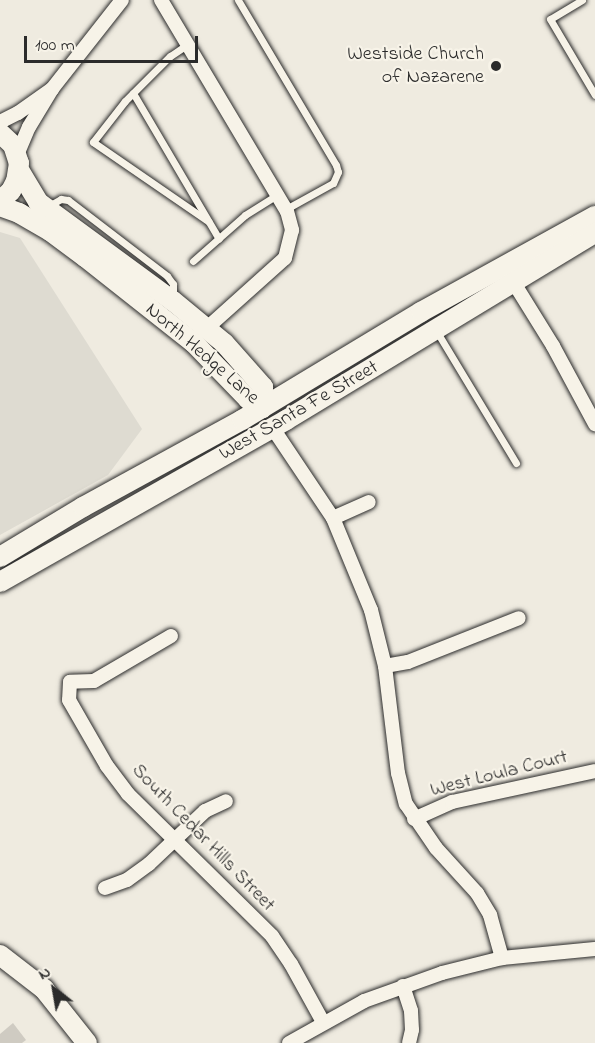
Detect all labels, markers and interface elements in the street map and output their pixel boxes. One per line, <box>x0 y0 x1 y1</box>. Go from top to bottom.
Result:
scale bar <box>27 24 201 62</box>
text: 100 m <box>35 33 75 59</box>
place label: Westside Church of Nazarene <box>347 42 484 89</box>
marker: Westside Church of Nazarene <box>489 59 503 73</box>
street label: North Hedge Lane <box>140 298 264 410</box>
street label: West Santa Fe Street <box>215 356 383 466</box>
street label: West Loula Court <box>428 745 570 803</box>
street label: South Cedar Hills Street <box>126 759 280 917</box>
north arrow <box>24 959 84 1019</box>
text: N <box>34 961 56 987</box>

